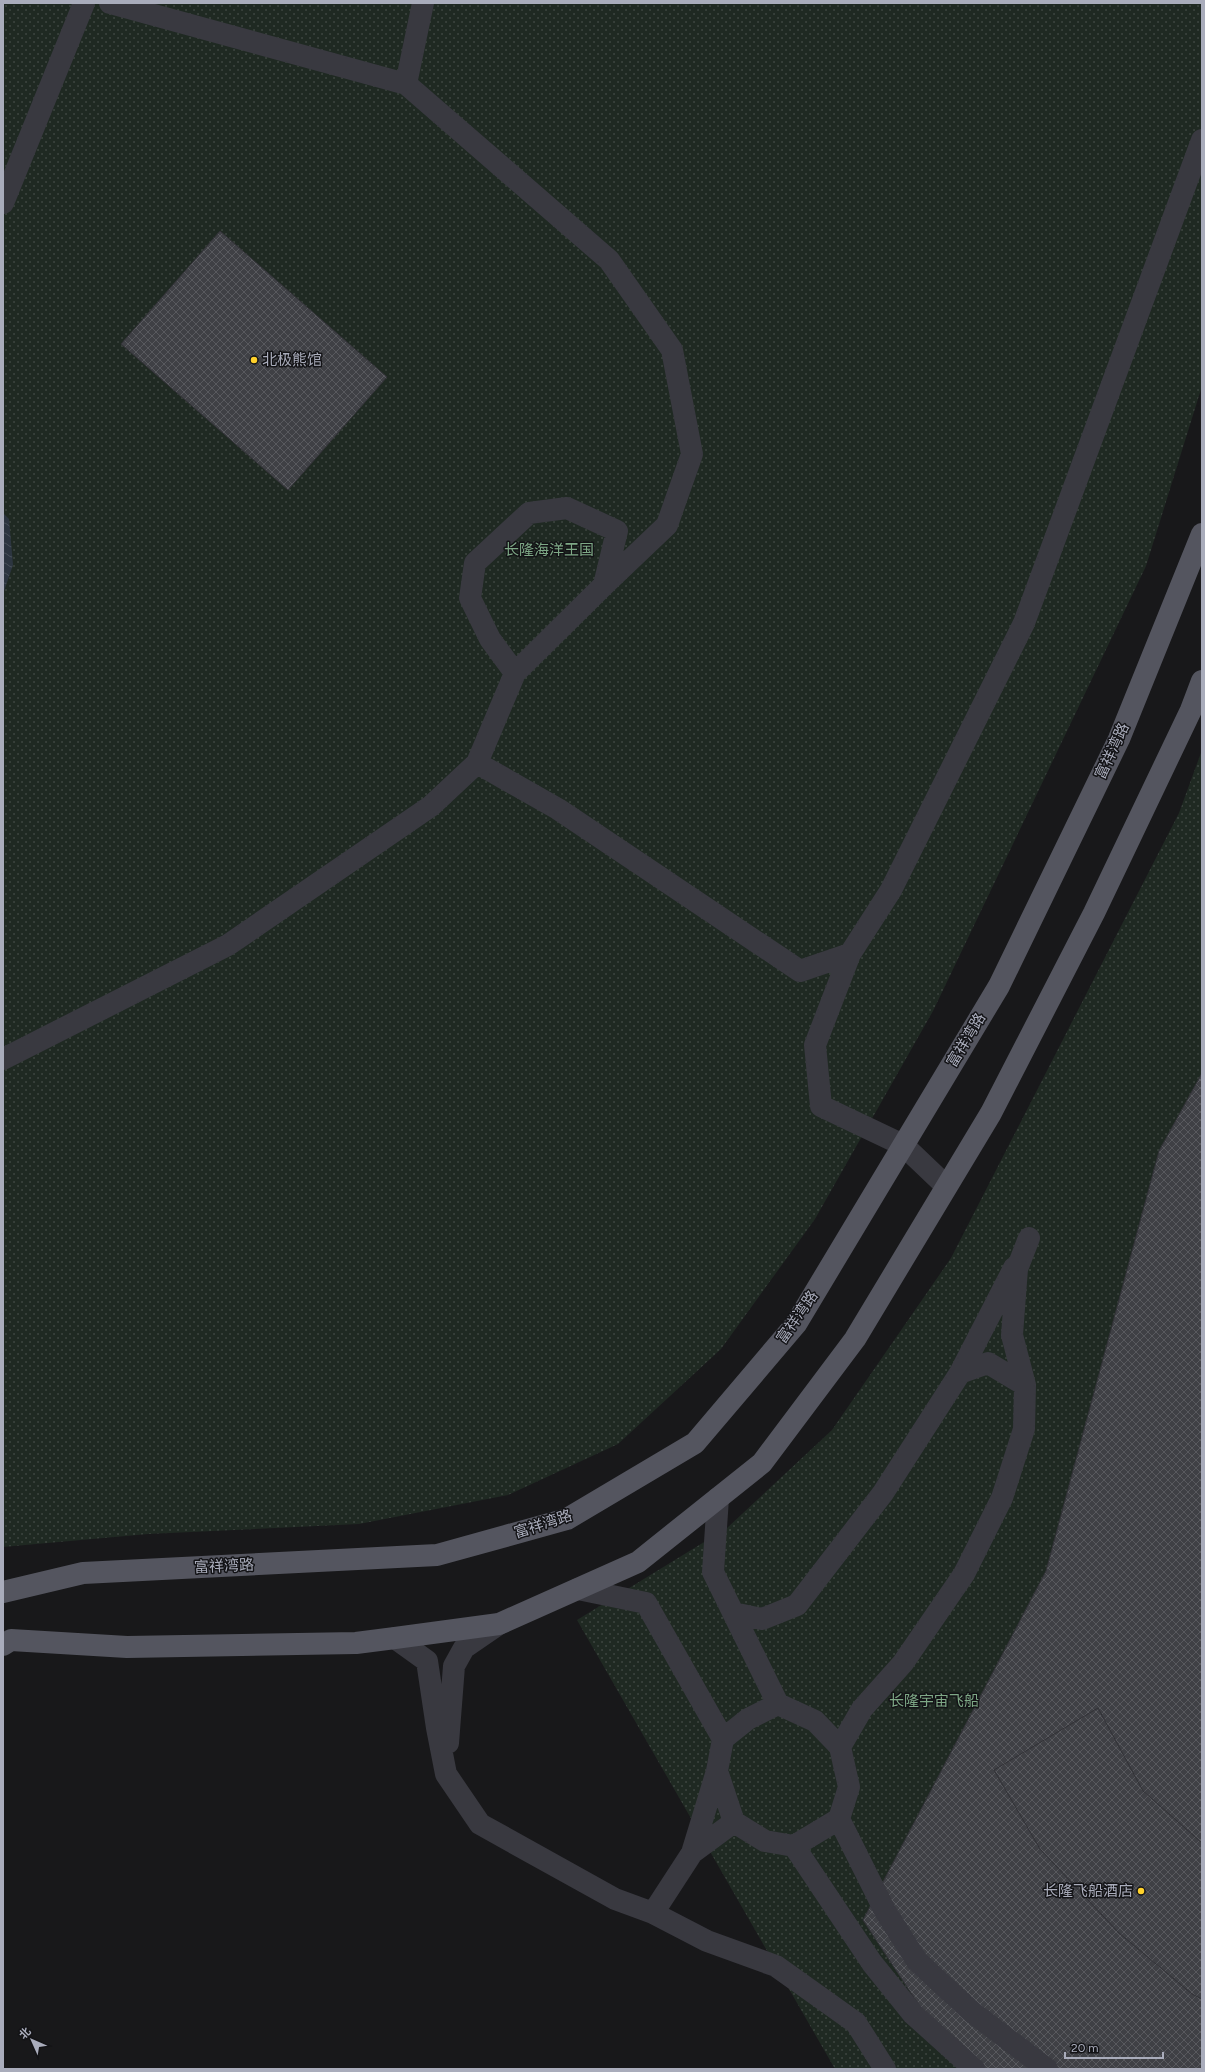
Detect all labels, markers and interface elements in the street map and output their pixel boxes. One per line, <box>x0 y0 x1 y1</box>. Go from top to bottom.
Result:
place label: 北极熊馆 <box>262 351 322 369</box>
marker: 北极熊馆 <box>249 355 259 365</box>
park label: 长隆海洋王国 <box>504 541 594 559</box>
street label: 富祥湾路 <box>1091 720 1133 782</box>
street label: 富祥湾路 <box>943 1010 989 1070</box>
street label: 富祥湾路 <box>772 1287 822 1347</box>
street label: 富祥湾路 <box>512 1506 574 1542</box>
street label: 富祥湾路 <box>194 1555 254 1577</box>
park label: 长隆宇宙飞船 <box>889 1692 979 1710</box>
place label: 长隆飞船酒店 <box>1043 1882 1133 1900</box>
marker: 长隆飞船酒店 <box>1136 1886 1146 1896</box>
north arrow <box>12 2020 52 2060</box>
text: 北 <box>17 2025 34 2042</box>
scale bar <box>1065 2034 1163 2060</box>
text: 20 m <box>1071 2041 1099 2055</box>

